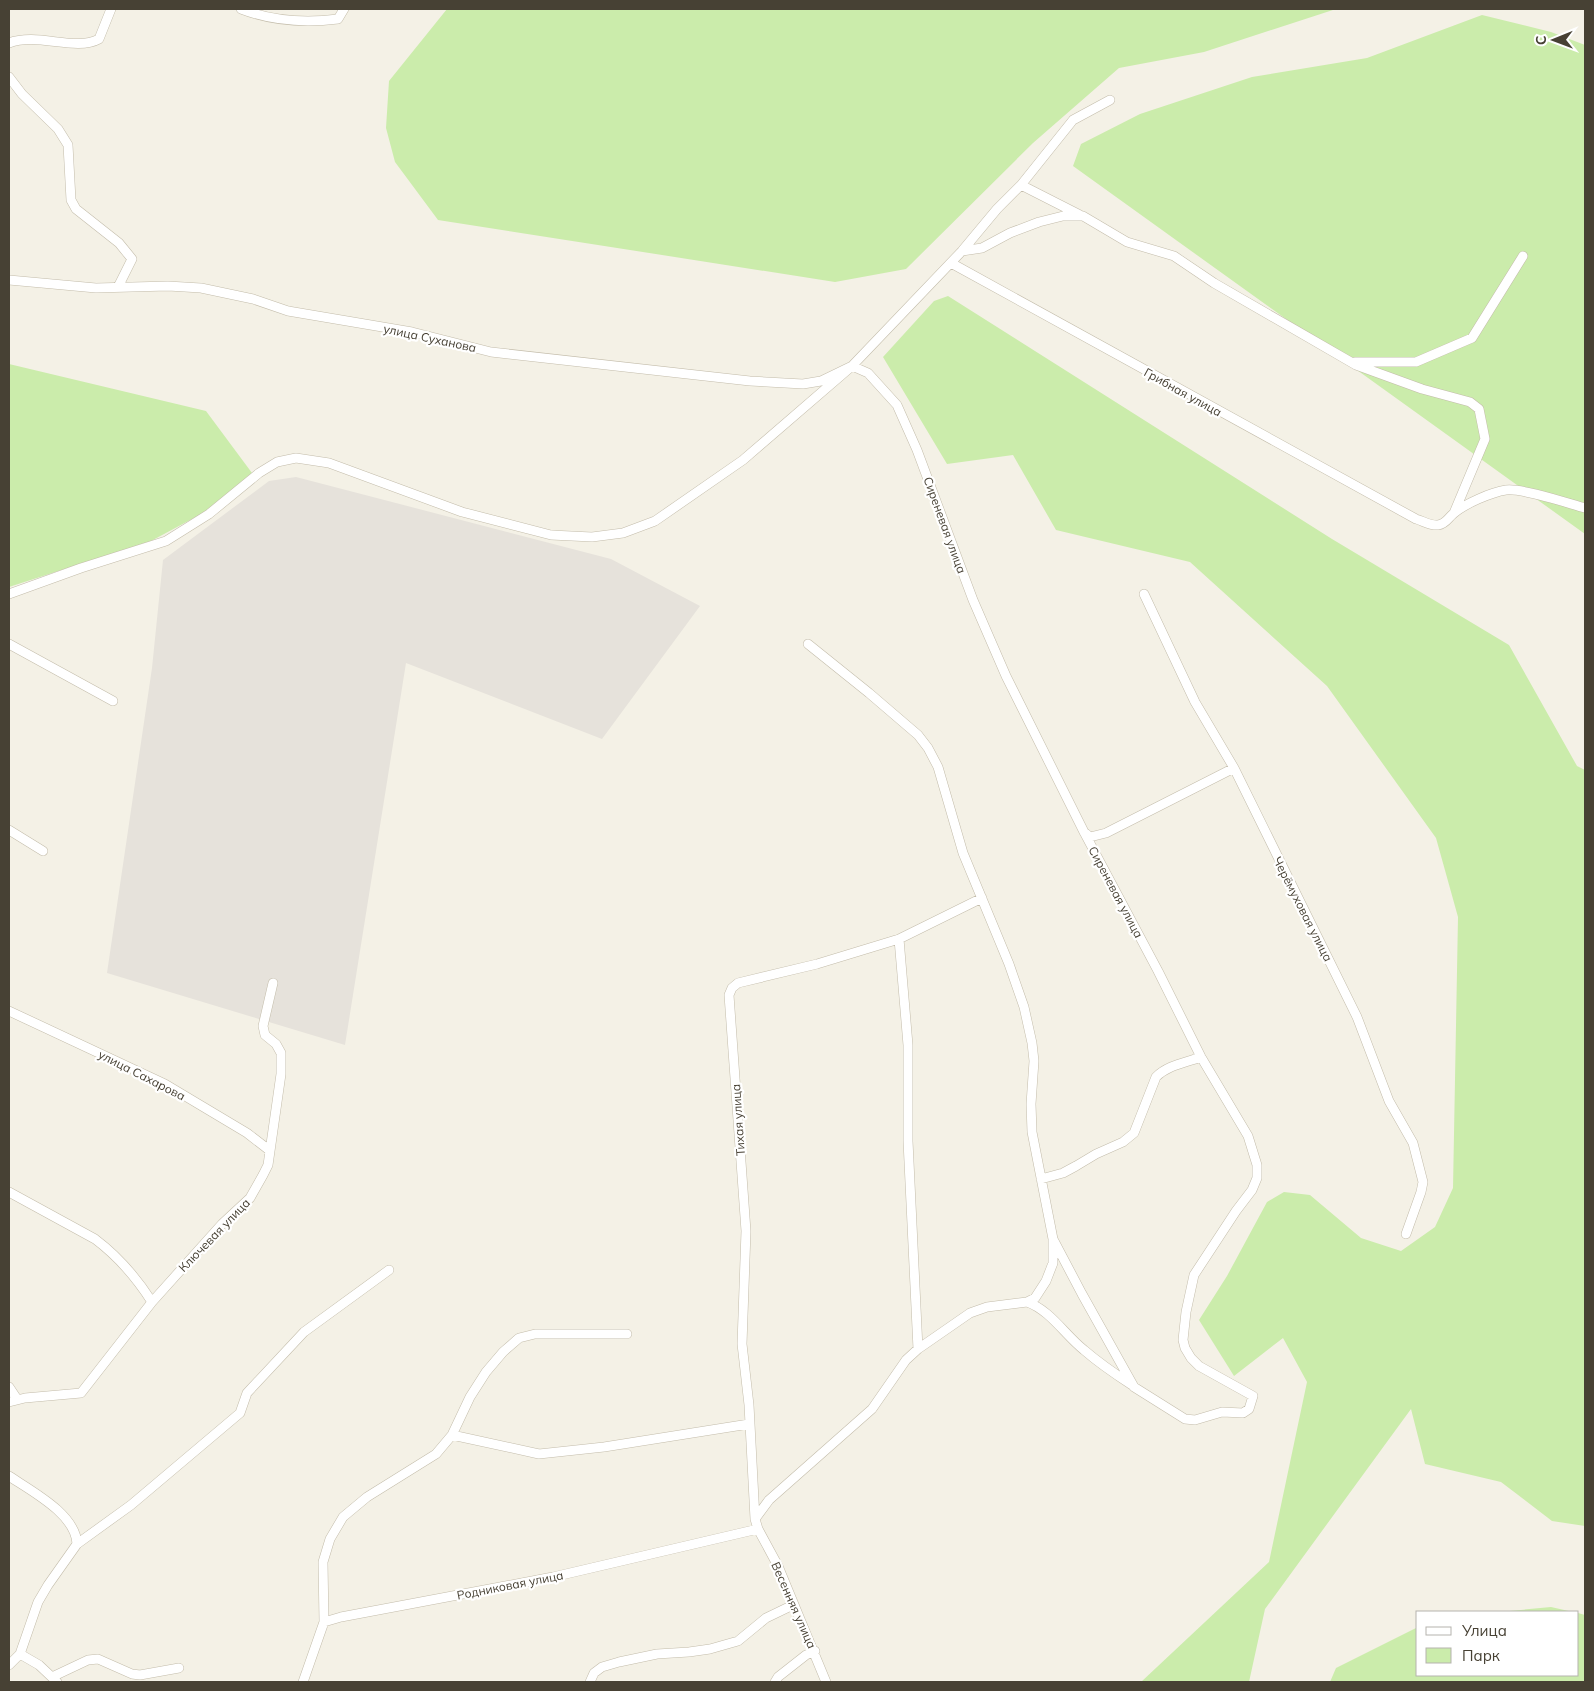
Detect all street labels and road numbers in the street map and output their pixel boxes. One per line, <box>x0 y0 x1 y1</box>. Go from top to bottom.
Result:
street label: улица Суханова <box>382 321 478 355</box>
street label: Грибная улица <box>1142 365 1224 419</box>
street label: Сиреневая улица <box>921 475 969 575</box>
street label: Сиреневая улица <box>1085 844 1147 940</box>
street label: Черёмуховая улица <box>1270 854 1336 964</box>
street label: улица Сахарова <box>96 1047 188 1103</box>
street label: Тихая улица <box>728 1084 748 1156</box>
street label: Ключевая улица <box>175 1195 253 1275</box>
street label: Весенняя улица <box>768 1559 820 1651</box>
street label: Родниковая улица <box>455 1567 565 1603</box>

